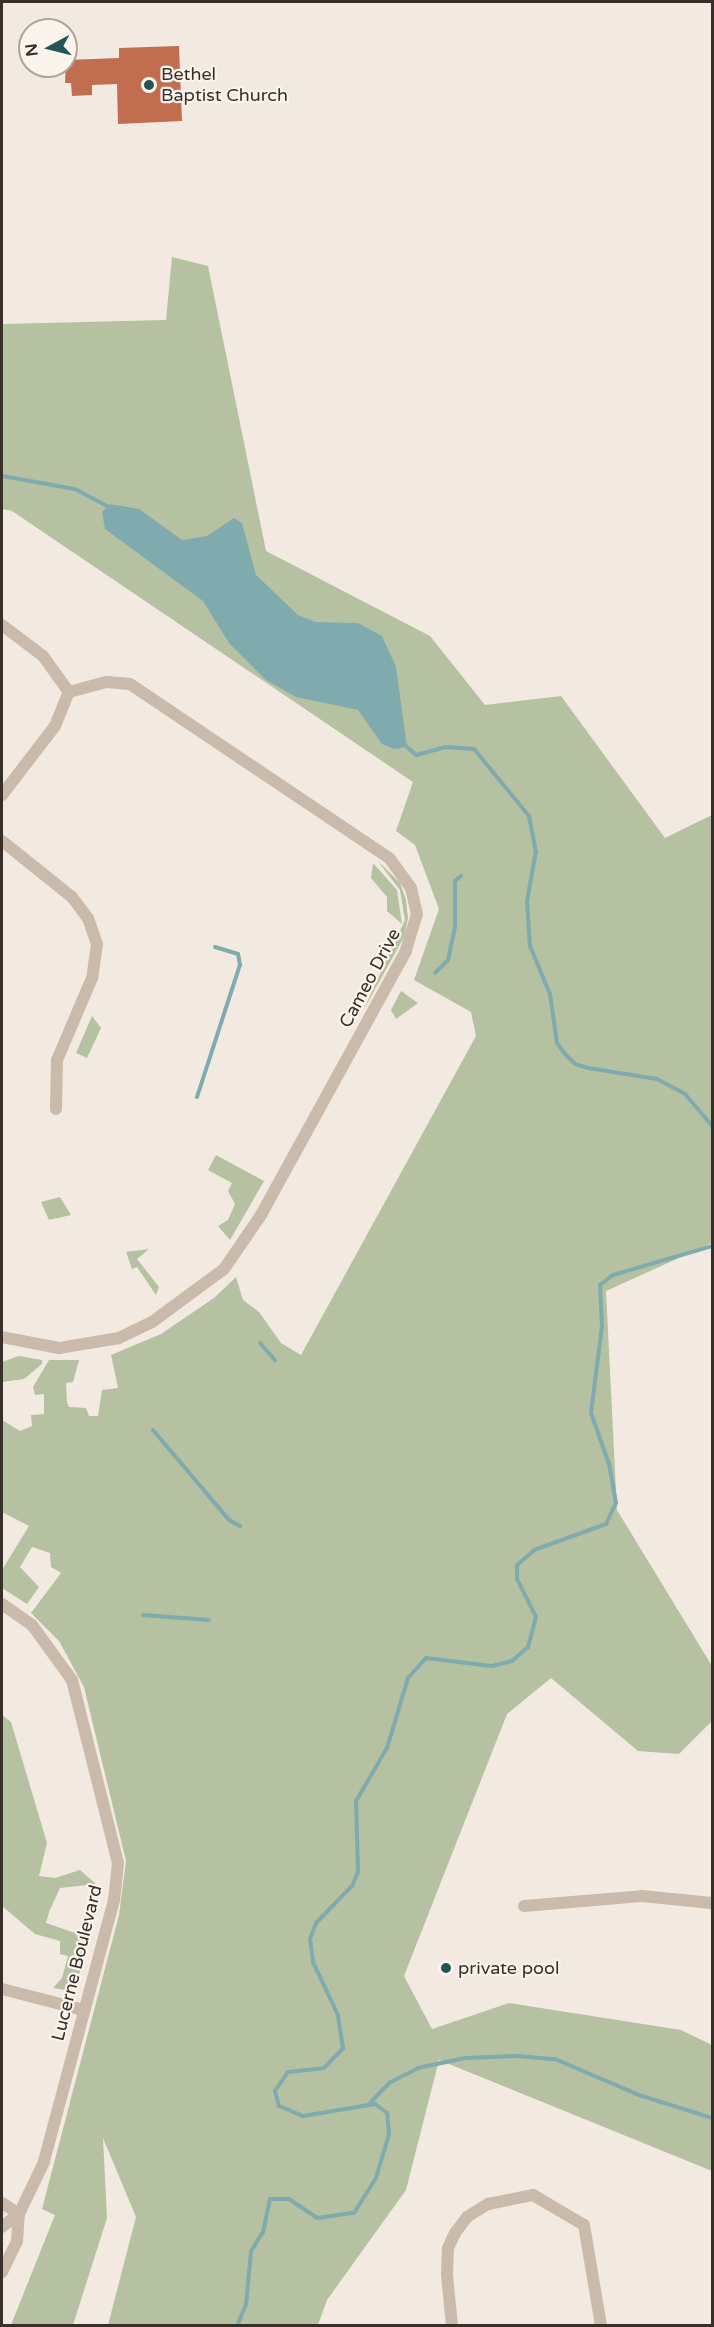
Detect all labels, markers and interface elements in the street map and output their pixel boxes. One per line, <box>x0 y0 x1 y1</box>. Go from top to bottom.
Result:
north arrow <box>18 18 78 78</box>
text: N <box>21 42 43 58</box>
place label: Bethel Baptist Church <box>161 64 288 106</box>
marker: Bethel Baptist Church <box>142 78 156 92</box>
street label: Cameo Drive <box>335 925 405 1031</box>
street label: Lucerne Boulevard <box>47 1883 107 2043</box>
place label: private pool <box>458 1957 559 1979</box>
marker: private pool <box>439 1961 453 1975</box>

